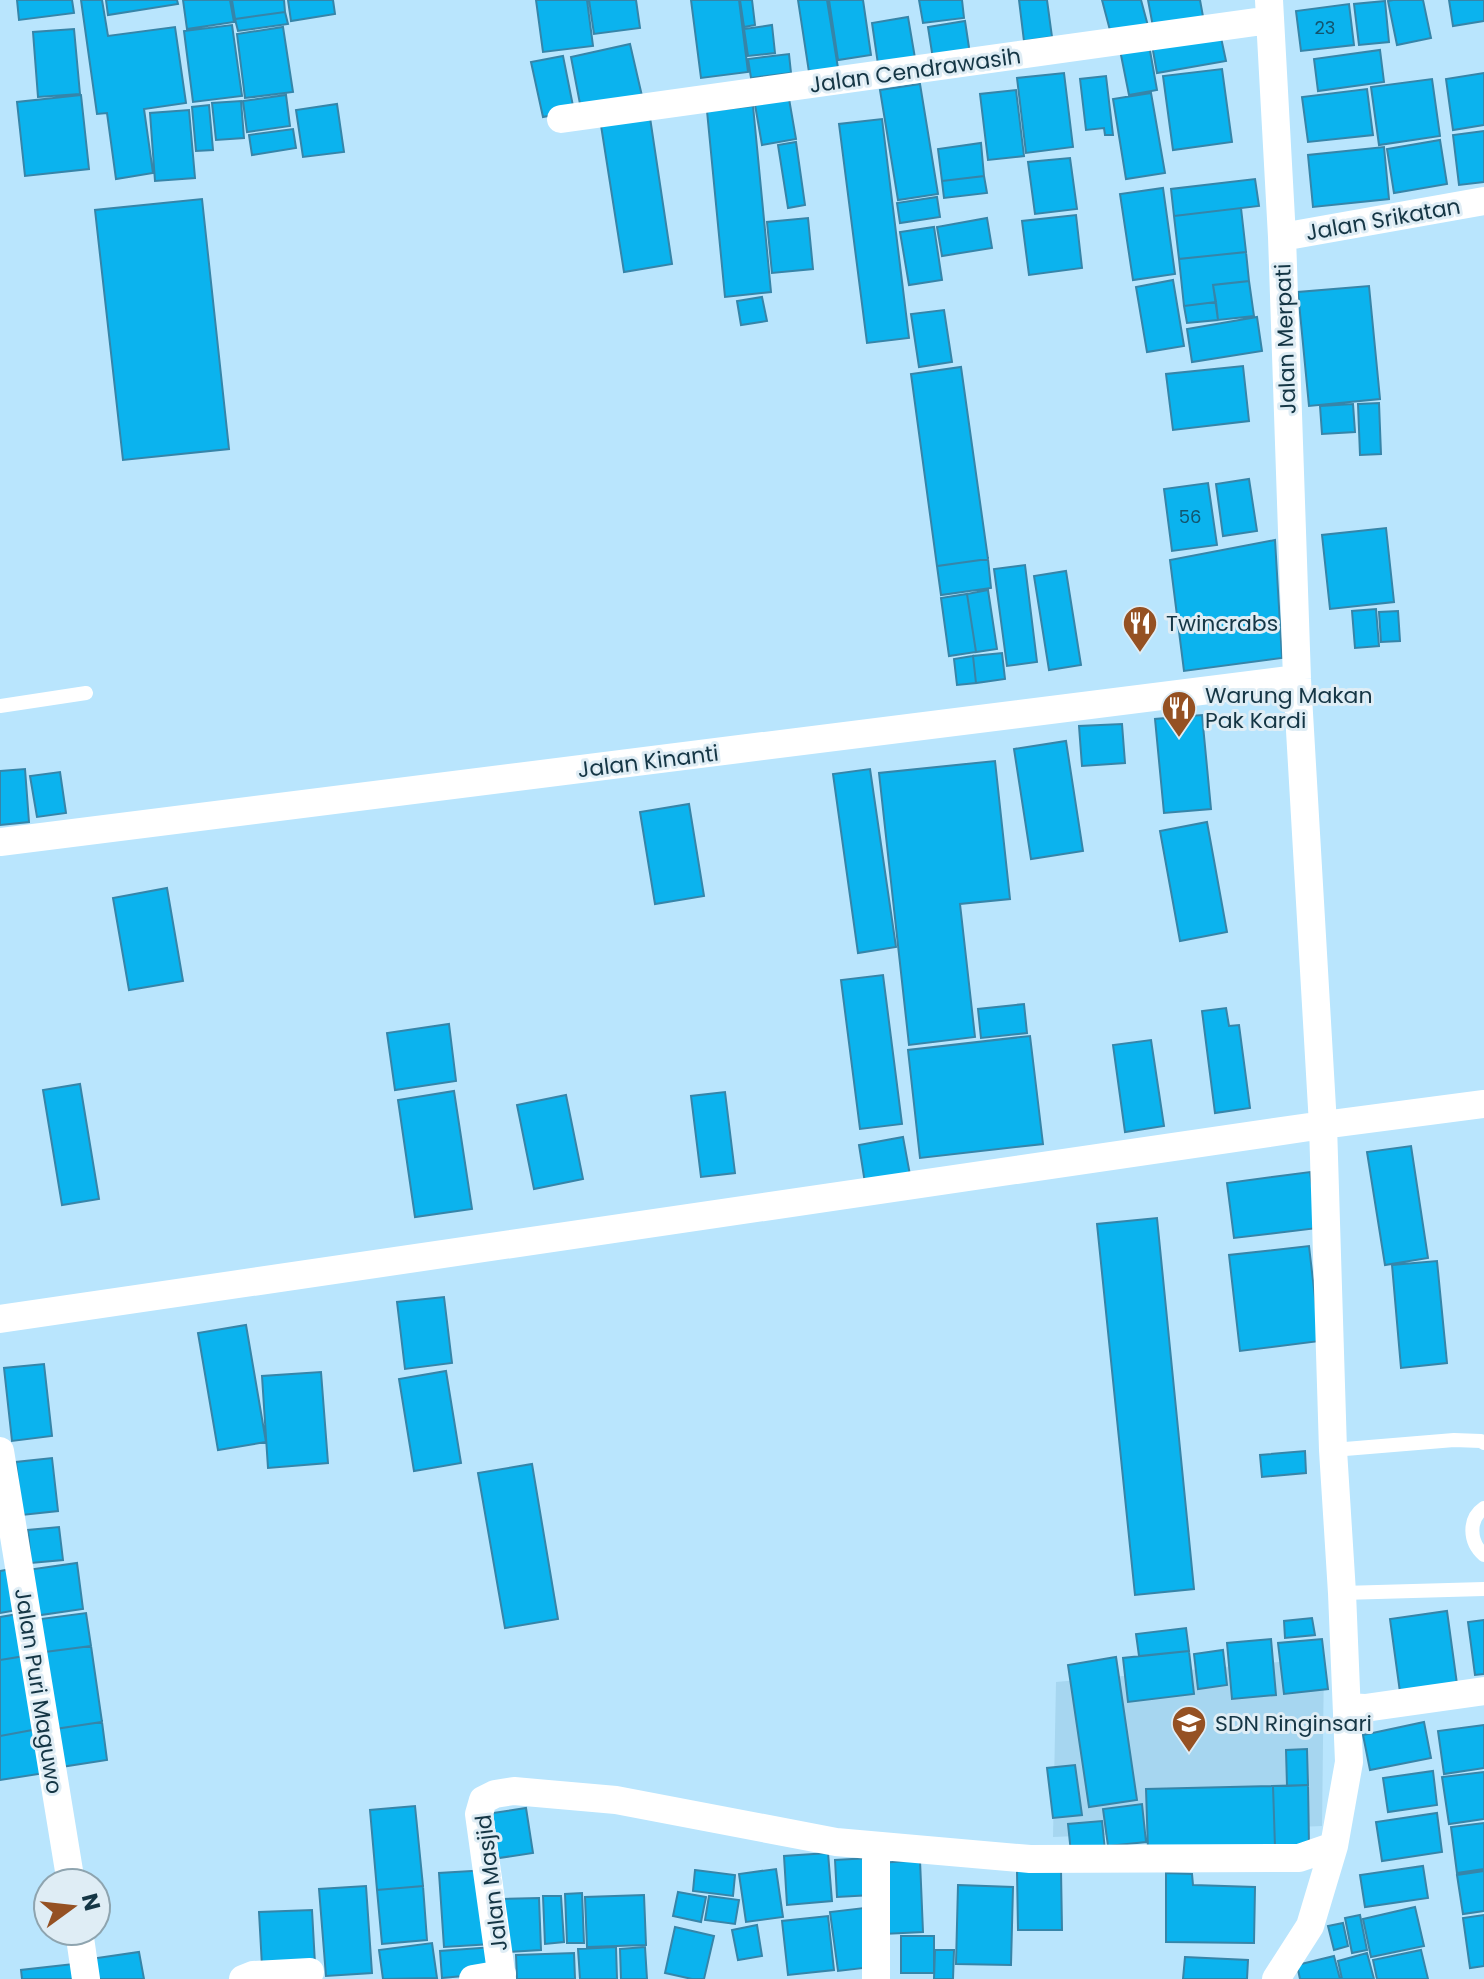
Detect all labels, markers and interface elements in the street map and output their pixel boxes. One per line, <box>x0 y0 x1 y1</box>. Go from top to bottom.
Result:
house number: 23 <box>1315 15 1335 40</box>
street label: Jalan Cendrawasih <box>807 40 1023 101</box>
street label: Jalan Srikatan <box>1303 191 1463 248</box>
street label: Jalan Merpati <box>1267 263 1304 415</box>
house number: 56 <box>1179 504 1201 529</box>
restaurant icon: Twincrabs <box>1121 604 1159 654</box>
place label: Twincrabs <box>1166 608 1278 639</box>
place label: Warung Makan Pak Kardi <box>1205 680 1373 736</box>
restaurant icon: Warung Makan Pak Kardi <box>1160 689 1198 739</box>
street label: Jalan Kinanti <box>576 737 720 786</box>
street label: Jalan Puri Maguwo <box>7 1586 70 1796</box>
school or university icon: SDN Ringinsari <box>1170 1704 1208 1754</box>
place label: SDN Ringinsari <box>1215 1708 1372 1739</box>
street label: Jalan Masjid <box>468 1813 515 1953</box>
north arrow <box>32 1867 112 1947</box>
text: N <box>74 1890 108 1914</box>

